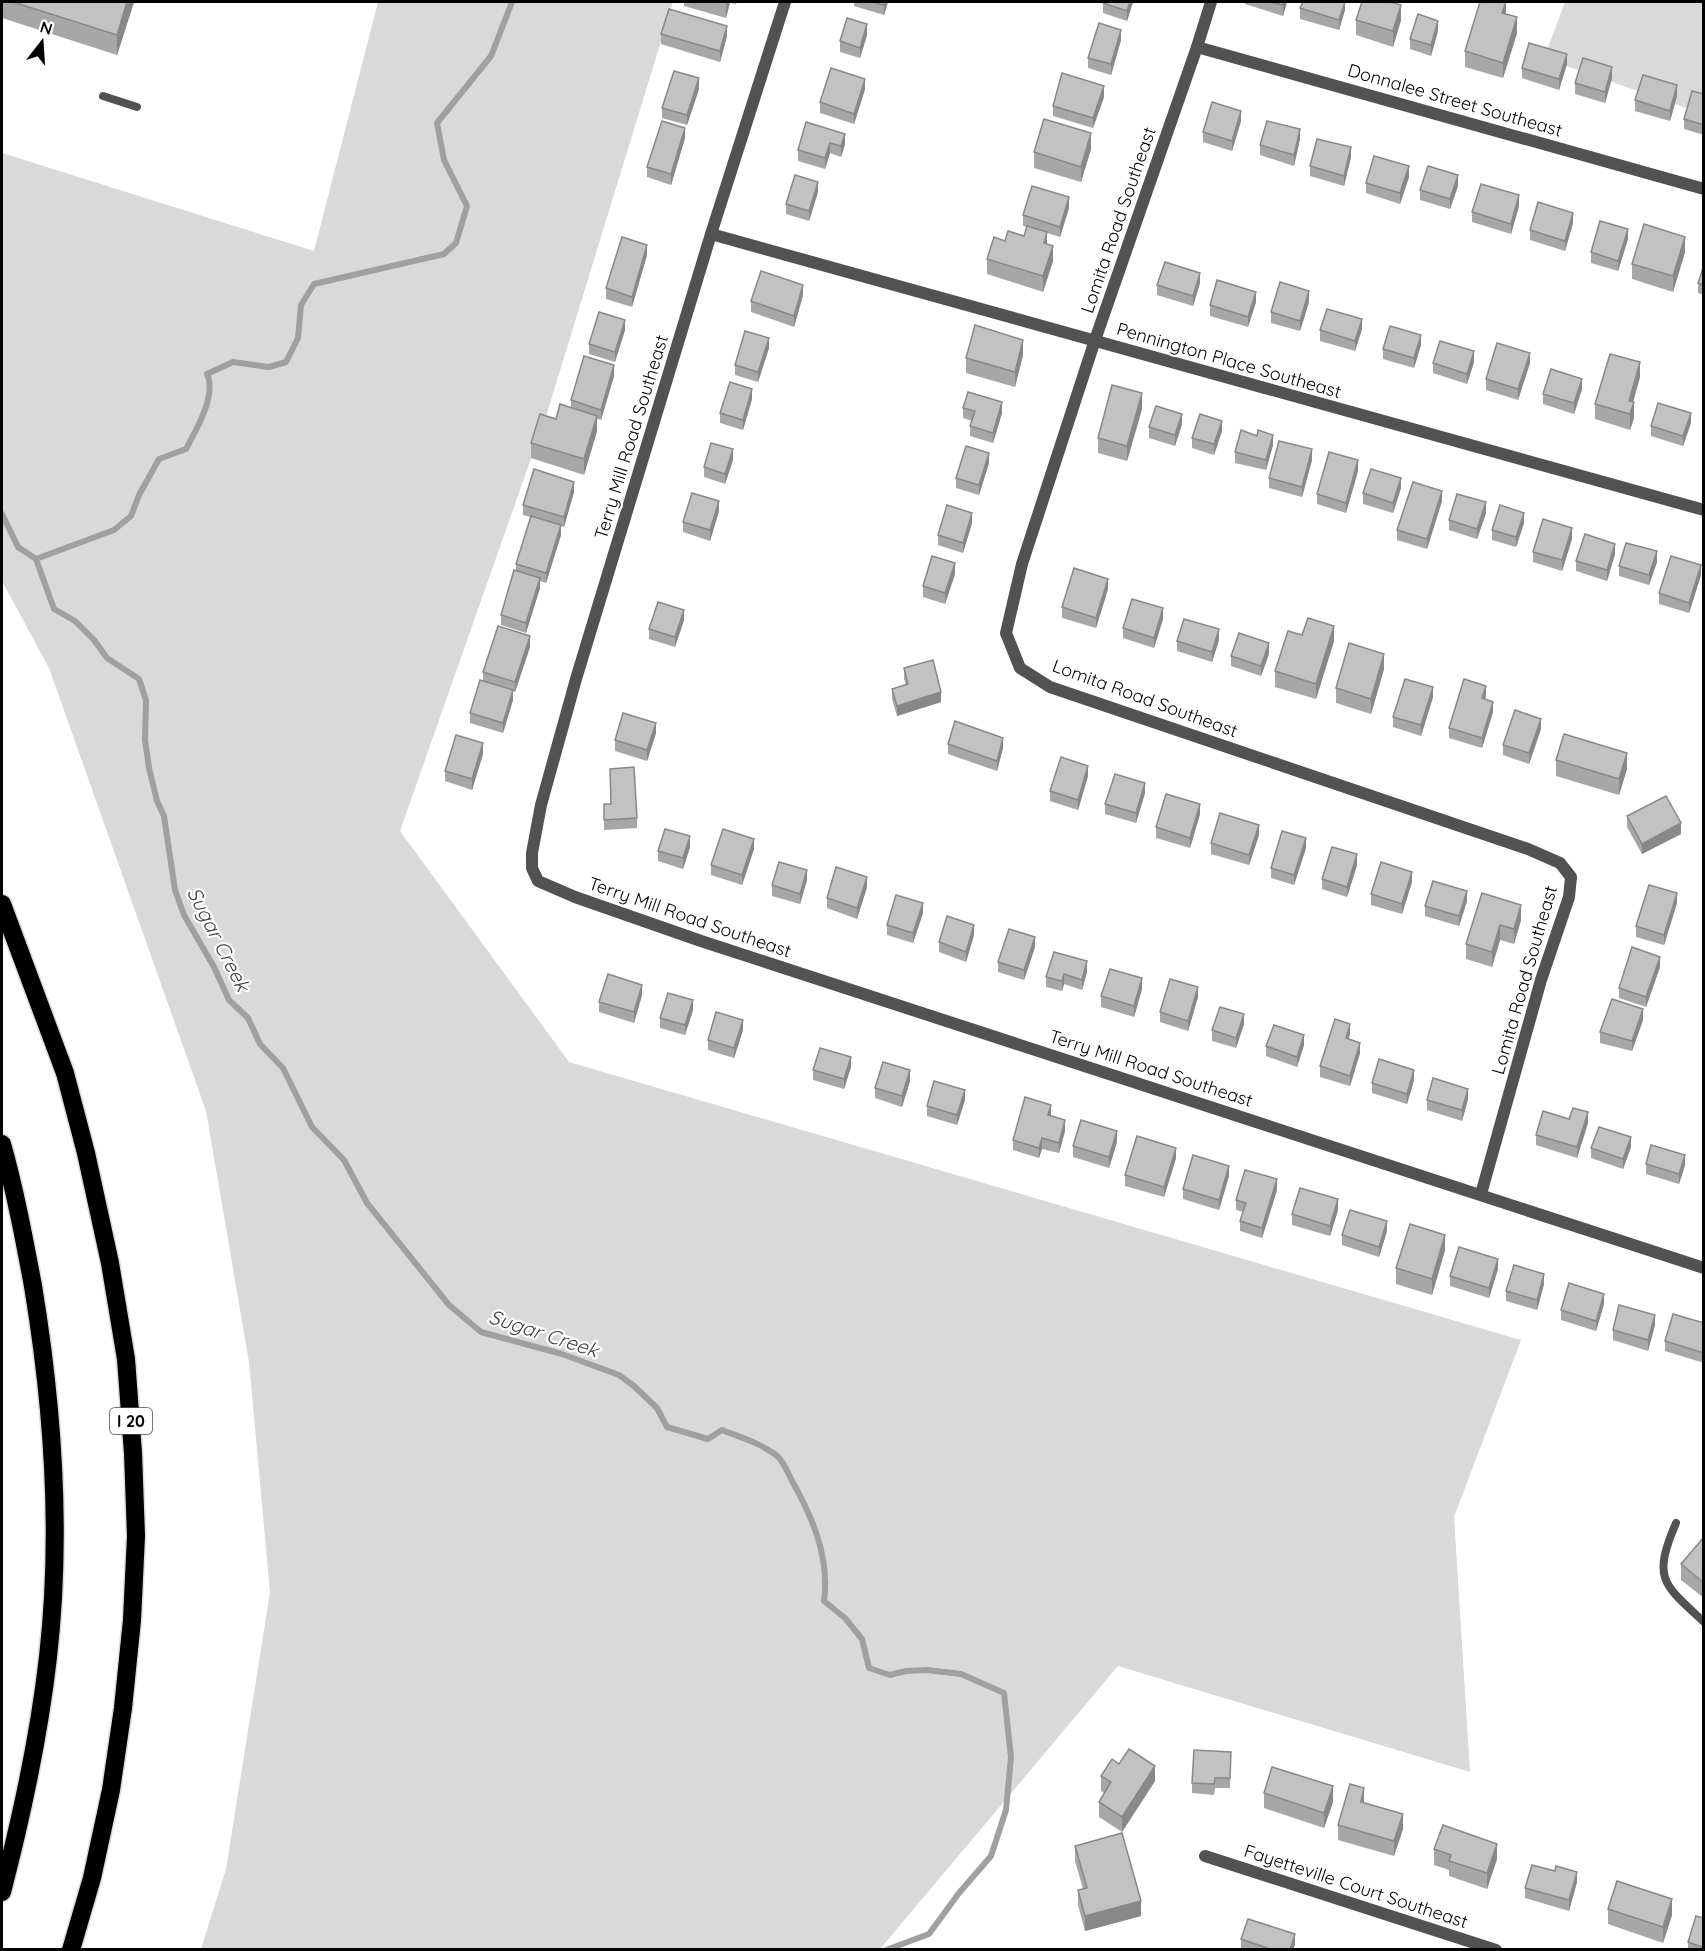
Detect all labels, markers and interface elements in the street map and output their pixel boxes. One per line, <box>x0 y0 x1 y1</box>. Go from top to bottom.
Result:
north arrow <box>12 12 72 72</box>
text: N <box>38 16 55 39</box>
street label: Donnalee Street Southeast <box>1345 58 1565 142</box>
street label: Lomita Road Southeast <box>1075 124 1161 316</box>
street label: Pennington Place Southeast <box>1114 317 1344 403</box>
street label: Terry Mill Road Southeast <box>589 332 673 542</box>
street label: Lomita Road Southeast <box>1049 654 1241 742</box>
street label: Terry Mill Road Southeast <box>586 872 794 962</box>
water label: Sugar Creek <box>182 883 257 997</box>
street label: Lomita Road Southeast <box>1486 883 1562 1077</box>
street label: Terry Mill Road Southeast <box>1046 1024 1256 1112</box>
water label: Sugar Creek <box>486 1304 604 1363</box>
road number: I 20 <box>110 1408 152 1434</box>
street label: Fayetteville Court Southeast <box>1241 1839 1471 1933</box>

